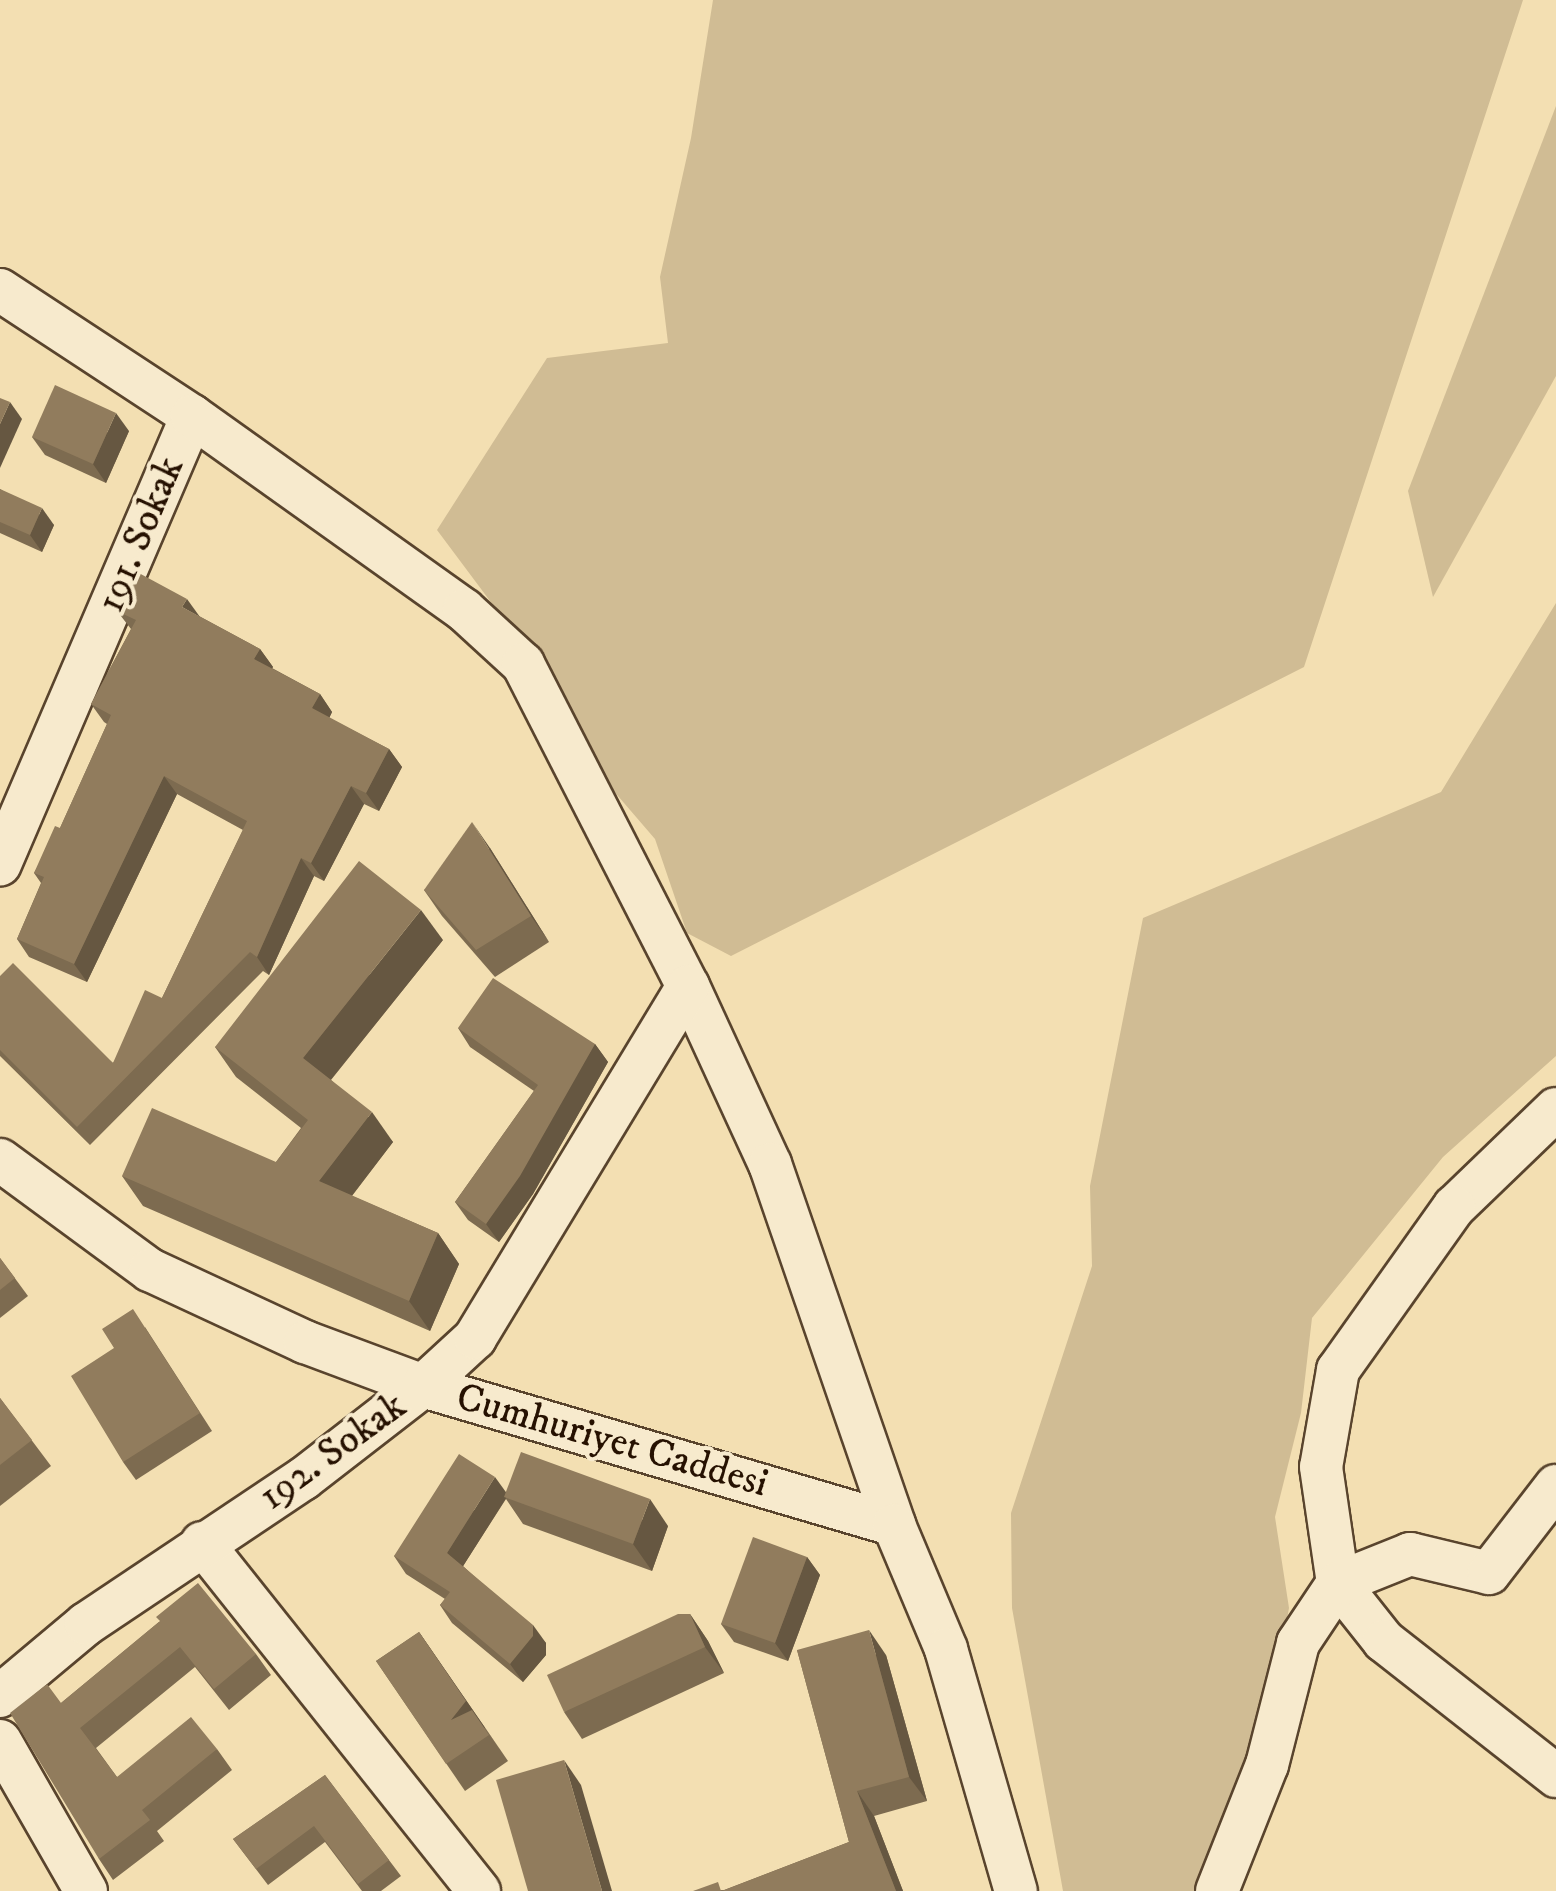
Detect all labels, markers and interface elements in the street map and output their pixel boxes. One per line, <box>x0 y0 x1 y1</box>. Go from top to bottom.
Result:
street label: 191. Sokak <box>87 450 195 620</box>
street label: Cumhuriyet Caddesi <box>451 1374 773 1508</box>
street label: 192. Sokak <box>250 1383 416 1521</box>

